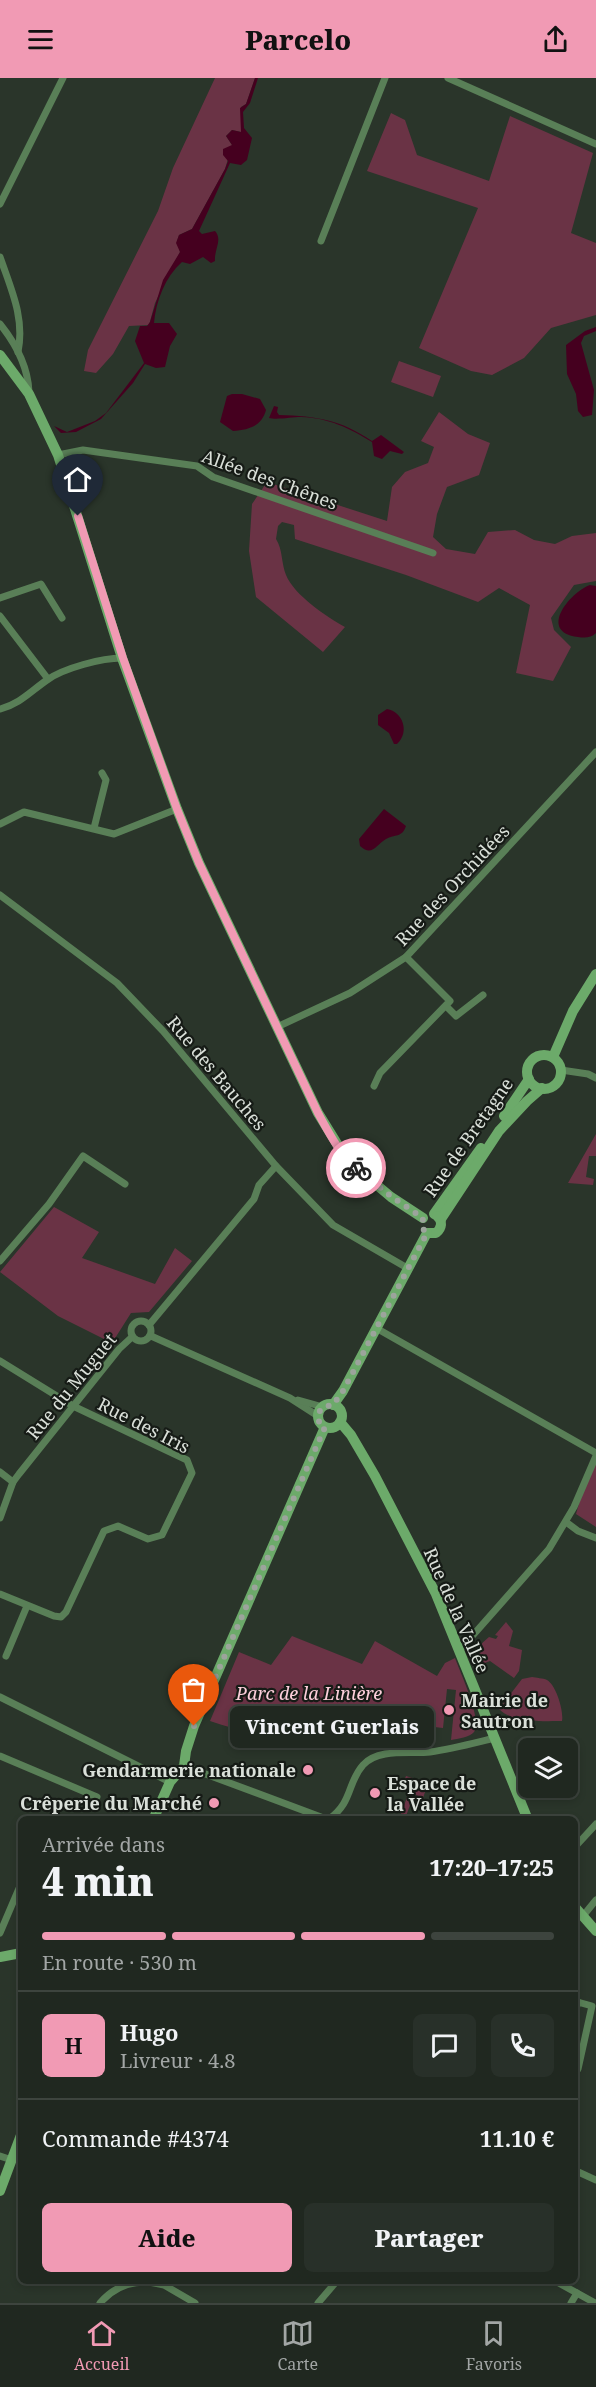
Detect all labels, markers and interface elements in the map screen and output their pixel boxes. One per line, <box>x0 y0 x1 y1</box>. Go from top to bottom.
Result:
text: Parcelo <box>245 21 351 58</box>
icon: menu <box>24 23 57 56</box>
icon: share <box>539 23 572 56</box>
street label: Allée des Chênes <box>199 443 341 515</box>
pin <box>52 454 103 516</box>
icon: home <box>61 463 94 496</box>
street label: Rue des Orchidées <box>390 819 514 951</box>
street label: Rue des Bauches <box>162 1011 272 1135</box>
street label: Rue de Bretagne <box>418 1073 518 1201</box>
courier <box>326 1138 386 1198</box>
icon: bike <box>340 1152 373 1185</box>
street label: Rue du Muguet <box>21 1328 121 1444</box>
street label: Rue des Iris <box>94 1392 194 1458</box>
street label: Rue de la Vallée <box>419 1543 495 1677</box>
pin <box>168 1664 219 1726</box>
icon: bag <box>177 1673 210 1706</box>
park label: Parc de la Linière <box>235 1681 382 1705</box>
place label: Mairie de Sautron <box>461 1688 548 1733</box>
marker: Mairie de Sautron <box>442 1703 456 1717</box>
callout: Vincent Guerlais <box>230 1705 434 1747</box>
text: Vincent Guerlais <box>245 1713 419 1740</box>
map controls <box>518 1738 578 1798</box>
button: layers <box>518 1738 578 1798</box>
place label: Gendarmerie nationale <box>82 1758 296 1782</box>
marker: Gendarmerie nationale <box>301 1763 315 1777</box>
place label: Espace de la Vallée <box>387 1771 476 1816</box>
marker: Espace de la Vallée <box>368 1786 382 1800</box>
place label: Crêperie du Marché <box>20 1791 202 1815</box>
marker: Crêperie du Marché <box>207 1796 221 1810</box>
text: Arrivée dans <box>42 1831 165 1858</box>
text: 17:20–17:25 <box>430 1852 554 1882</box>
text: 4 min <box>42 1854 154 1907</box>
text: En route · 530 m <box>42 1949 197 1976</box>
button: chat <box>413 2014 476 2077</box>
button: phone <box>491 2014 554 2077</box>
text: Hugo <box>120 2017 179 2047</box>
text: H <box>64 2030 83 2060</box>
text: Livreur · 4.8 <box>120 2047 235 2074</box>
text: Commande #4374 <box>42 2123 229 2153</box>
text: 11.10 € <box>480 2123 554 2153</box>
button: Aide <box>42 2203 292 2272</box>
button: Partager <box>304 2203 554 2272</box>
tab: Accueil <box>74 2317 129 2375</box>
tab: Carte <box>277 2317 318 2375</box>
tab: Favoris <box>466 2317 522 2375</box>

